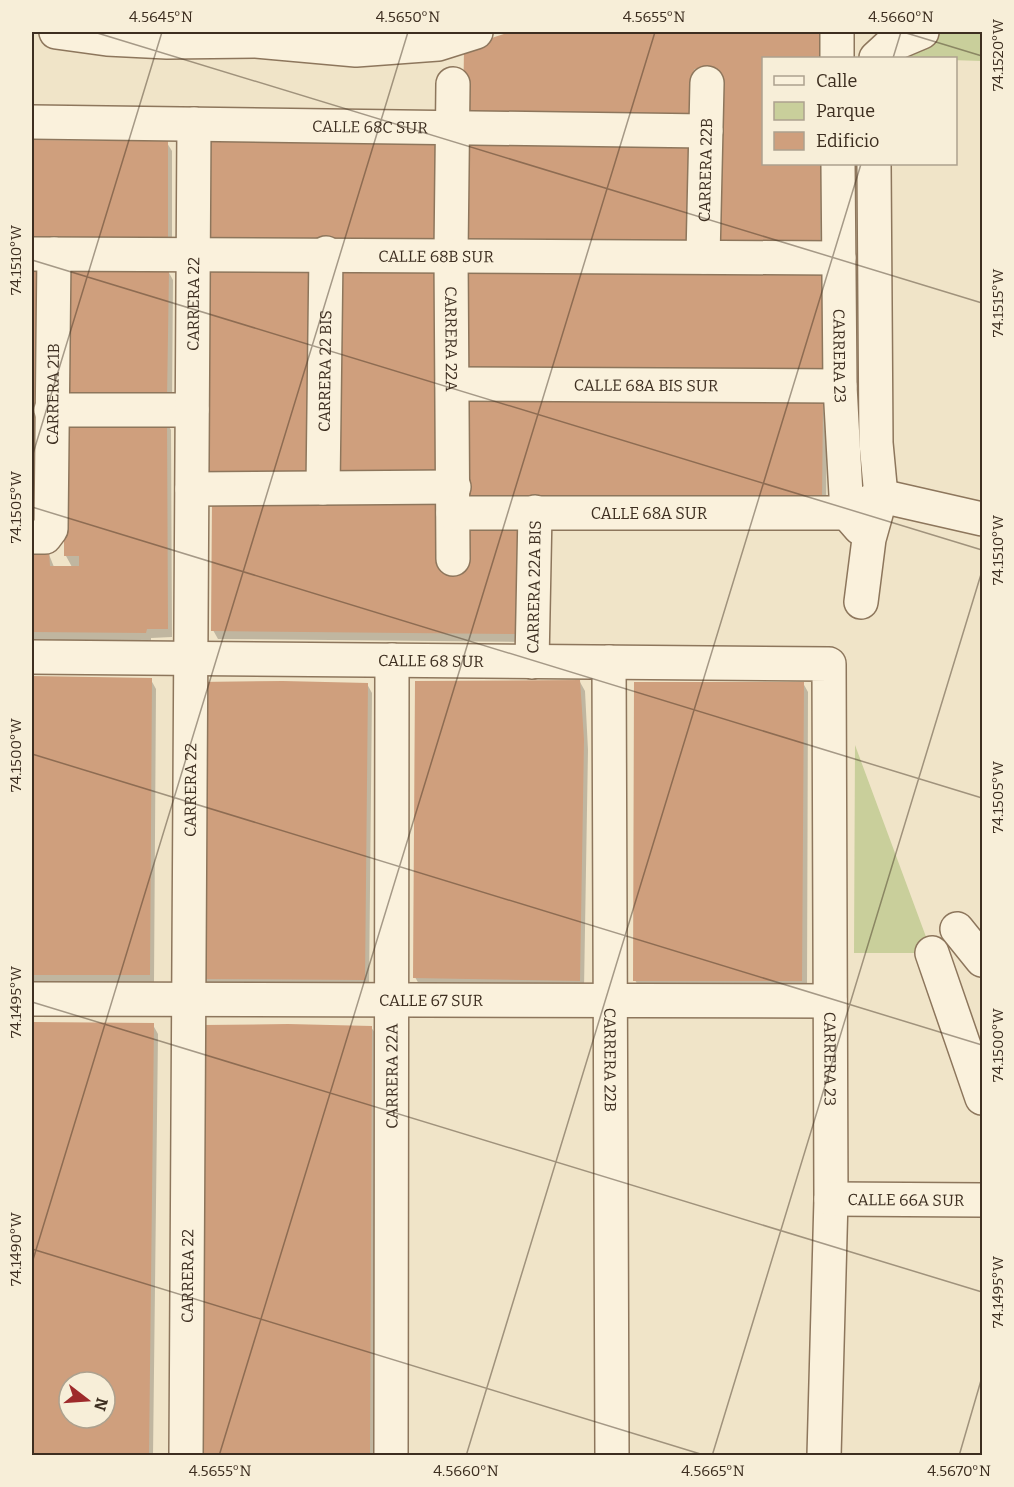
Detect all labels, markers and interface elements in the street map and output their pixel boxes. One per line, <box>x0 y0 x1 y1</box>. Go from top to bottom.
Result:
text: 4.5645°N <box>129 8 193 26</box>
text: 4.5650°N <box>376 8 440 26</box>
text: 4.5655°N <box>623 8 685 26</box>
text: 4.5660°N <box>868 8 934 26</box>
text: 74.1520°W <box>989 18 1007 91</box>
legend <box>762 57 957 165</box>
text: Calle <box>816 70 857 92</box>
text: Parque <box>816 100 875 122</box>
street label: CALLE 68C SUR <box>312 116 428 137</box>
street label: CARRERA 22B <box>694 118 716 222</box>
text: Edificio <box>816 130 879 152</box>
text: 74.1510°W <box>7 224 25 295</box>
street label: CALLE 68B SUR <box>378 246 494 266</box>
street label: CARRERA 22 <box>183 257 203 351</box>
text: 74.1515°W <box>989 268 1007 337</box>
street label: CARRERA 22A <box>442 286 461 392</box>
street label: CARRERA 23 <box>830 309 850 404</box>
street label: CARRERA 22 BIS <box>314 310 335 432</box>
street label: CARRERA 21B <box>42 343 63 445</box>
street label: CALLE 68A BIS SUR <box>574 375 719 395</box>
text: 74.1505°W <box>7 470 25 543</box>
street label: CALLE 68A SUR <box>591 504 708 523</box>
text: 74.1510°W <box>989 514 1007 585</box>
street label: CARRERA 22A BIS <box>523 520 544 654</box>
street label: CALLE 68 SUR <box>378 651 484 670</box>
text: 74.1500°W <box>7 717 25 792</box>
street label: CARRERA 22 <box>180 743 200 837</box>
text: 74.1505°W <box>989 760 1007 833</box>
text: 74.1495°W <box>7 965 25 1038</box>
street label: CALLE 67 SUR <box>379 990 483 1010</box>
text: 74.1500°W <box>989 1007 1007 1082</box>
street label: CARRERA 22B <box>601 1008 620 1112</box>
street label: CARRERA 23 <box>821 1012 840 1106</box>
street label: CARRERA 22A <box>382 1023 401 1129</box>
street label: CALLE 66A SUR <box>848 1190 965 1209</box>
text: 74.1490°W <box>7 1211 25 1286</box>
street label: CARRERA 22 <box>177 1229 197 1323</box>
text: 74.1495°W <box>989 1255 1007 1328</box>
north arrow <box>57 1370 117 1430</box>
text: N <box>90 1396 112 1413</box>
text: 4.5655°N <box>189 1462 251 1480</box>
text: 4.5660°N <box>433 1462 499 1480</box>
text: 4.5665°N <box>681 1462 745 1480</box>
text: 4.5670°N <box>927 1462 991 1480</box>

